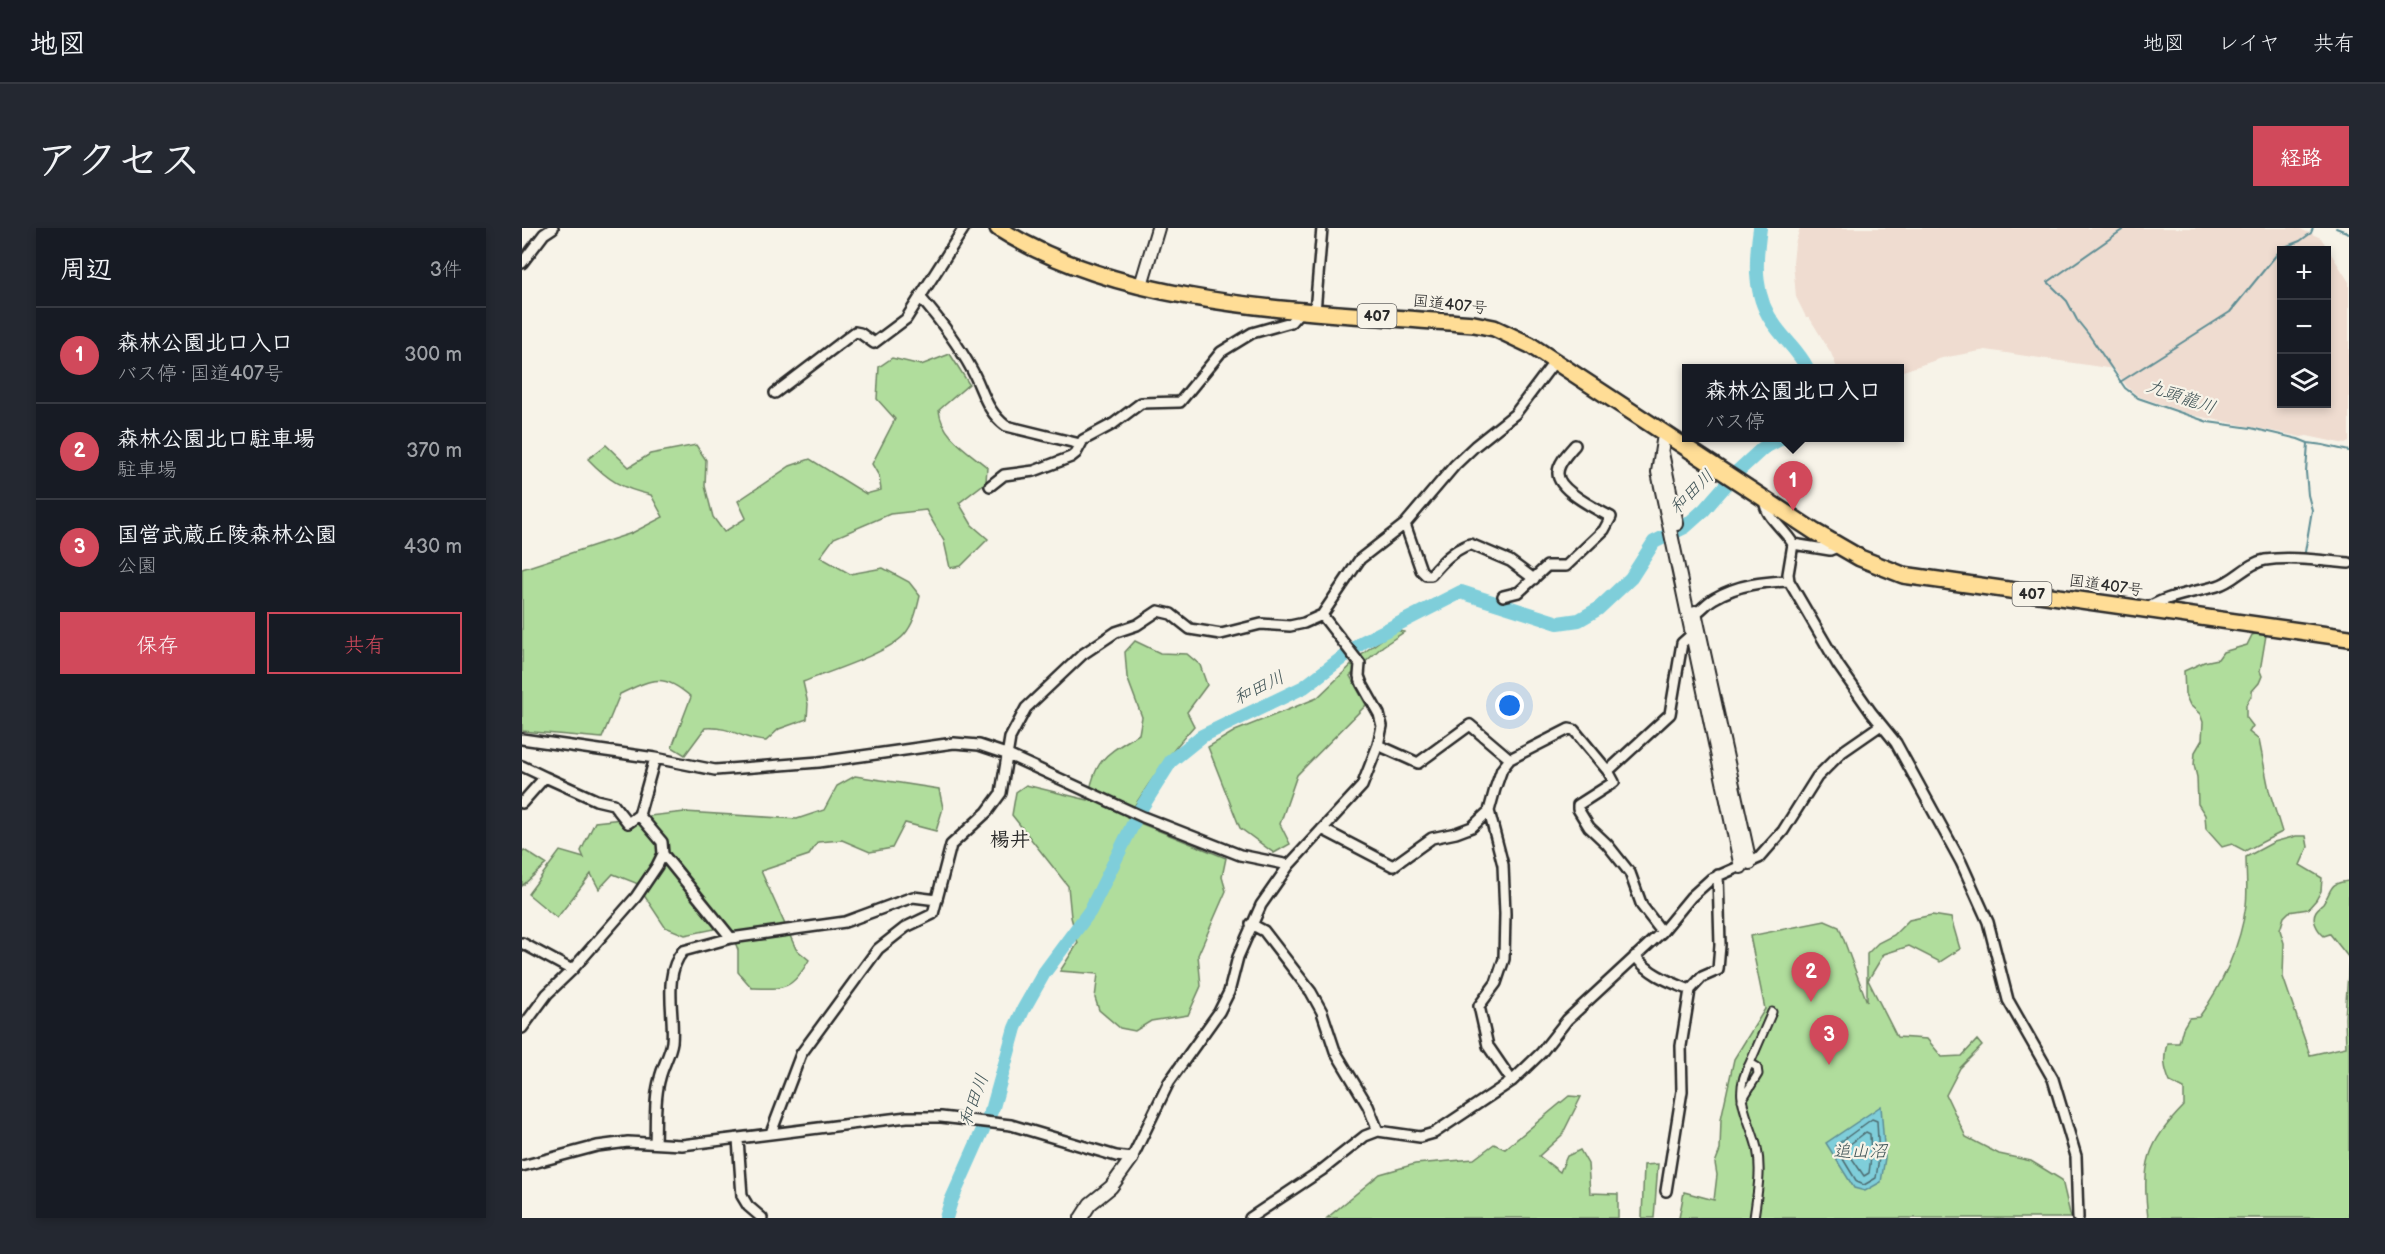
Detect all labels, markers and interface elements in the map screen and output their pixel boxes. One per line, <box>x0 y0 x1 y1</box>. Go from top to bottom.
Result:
text: 地図 <box>30 28 86 61</box>
text: 地図 <box>2143 31 2185 56</box>
text: レイヤ <box>2218 31 2280 56</box>
text: 共有 <box>2313 31 2355 56</box>
button: 経路 <box>2253 126 2349 186</box>
text: アクセス <box>36 136 201 187</box>
map controls <box>2277 246 2331 408</box>
button: + <box>2277 246 2331 300</box>
text: 周辺 <box>60 255 112 286</box>
text: 3件 <box>430 258 462 282</box>
street label: 国道407号 <box>1412 292 1488 318</box>
button: − <box>2277 300 2331 354</box>
road number: 407 <box>1358 304 1396 328</box>
text: 森林公園北口入口 <box>117 330 293 357</box>
text: 1 <box>75 343 84 367</box>
text: 300 m <box>404 343 462 367</box>
button: layers <box>2277 354 2331 408</box>
text: バス停 · 国道407号 <box>117 362 284 386</box>
popup <box>1682 364 1904 442</box>
water label: 九頭龍川 <box>2144 375 2218 419</box>
text: 森林公園北口入口 <box>1705 378 1881 405</box>
text: バス停 <box>1705 410 1765 434</box>
text: 森林公園北口駐車場 <box>117 426 315 453</box>
text: 2 <box>74 439 85 463</box>
text: 370 m <box>406 439 462 463</box>
text: 駐車場 <box>117 458 177 482</box>
pin: 1 <box>1774 462 1812 511</box>
water label: 和田川 <box>1665 465 1719 519</box>
text: 国営武蔵丘陵森林公園 <box>117 522 337 549</box>
text: 3 <box>74 535 85 559</box>
text: 430 m <box>404 535 462 559</box>
text: 公園 <box>117 554 157 578</box>
street label: 国道407号 <box>2068 571 2144 601</box>
road number: 407 <box>2012 582 2052 606</box>
button: 保存 <box>60 612 255 674</box>
button: 共有 <box>267 612 462 674</box>
water label: 和田川 <box>1230 667 1288 709</box>
your location <box>1495 691 1524 720</box>
district label: 楊井 <box>990 828 1030 852</box>
pin: 2 <box>1792 952 1830 1002</box>
pin: 3 <box>1810 1016 1848 1065</box>
water label: 和田川 <box>955 1071 993 1129</box>
water label: 追山沼 <box>1833 1141 1889 1162</box>

